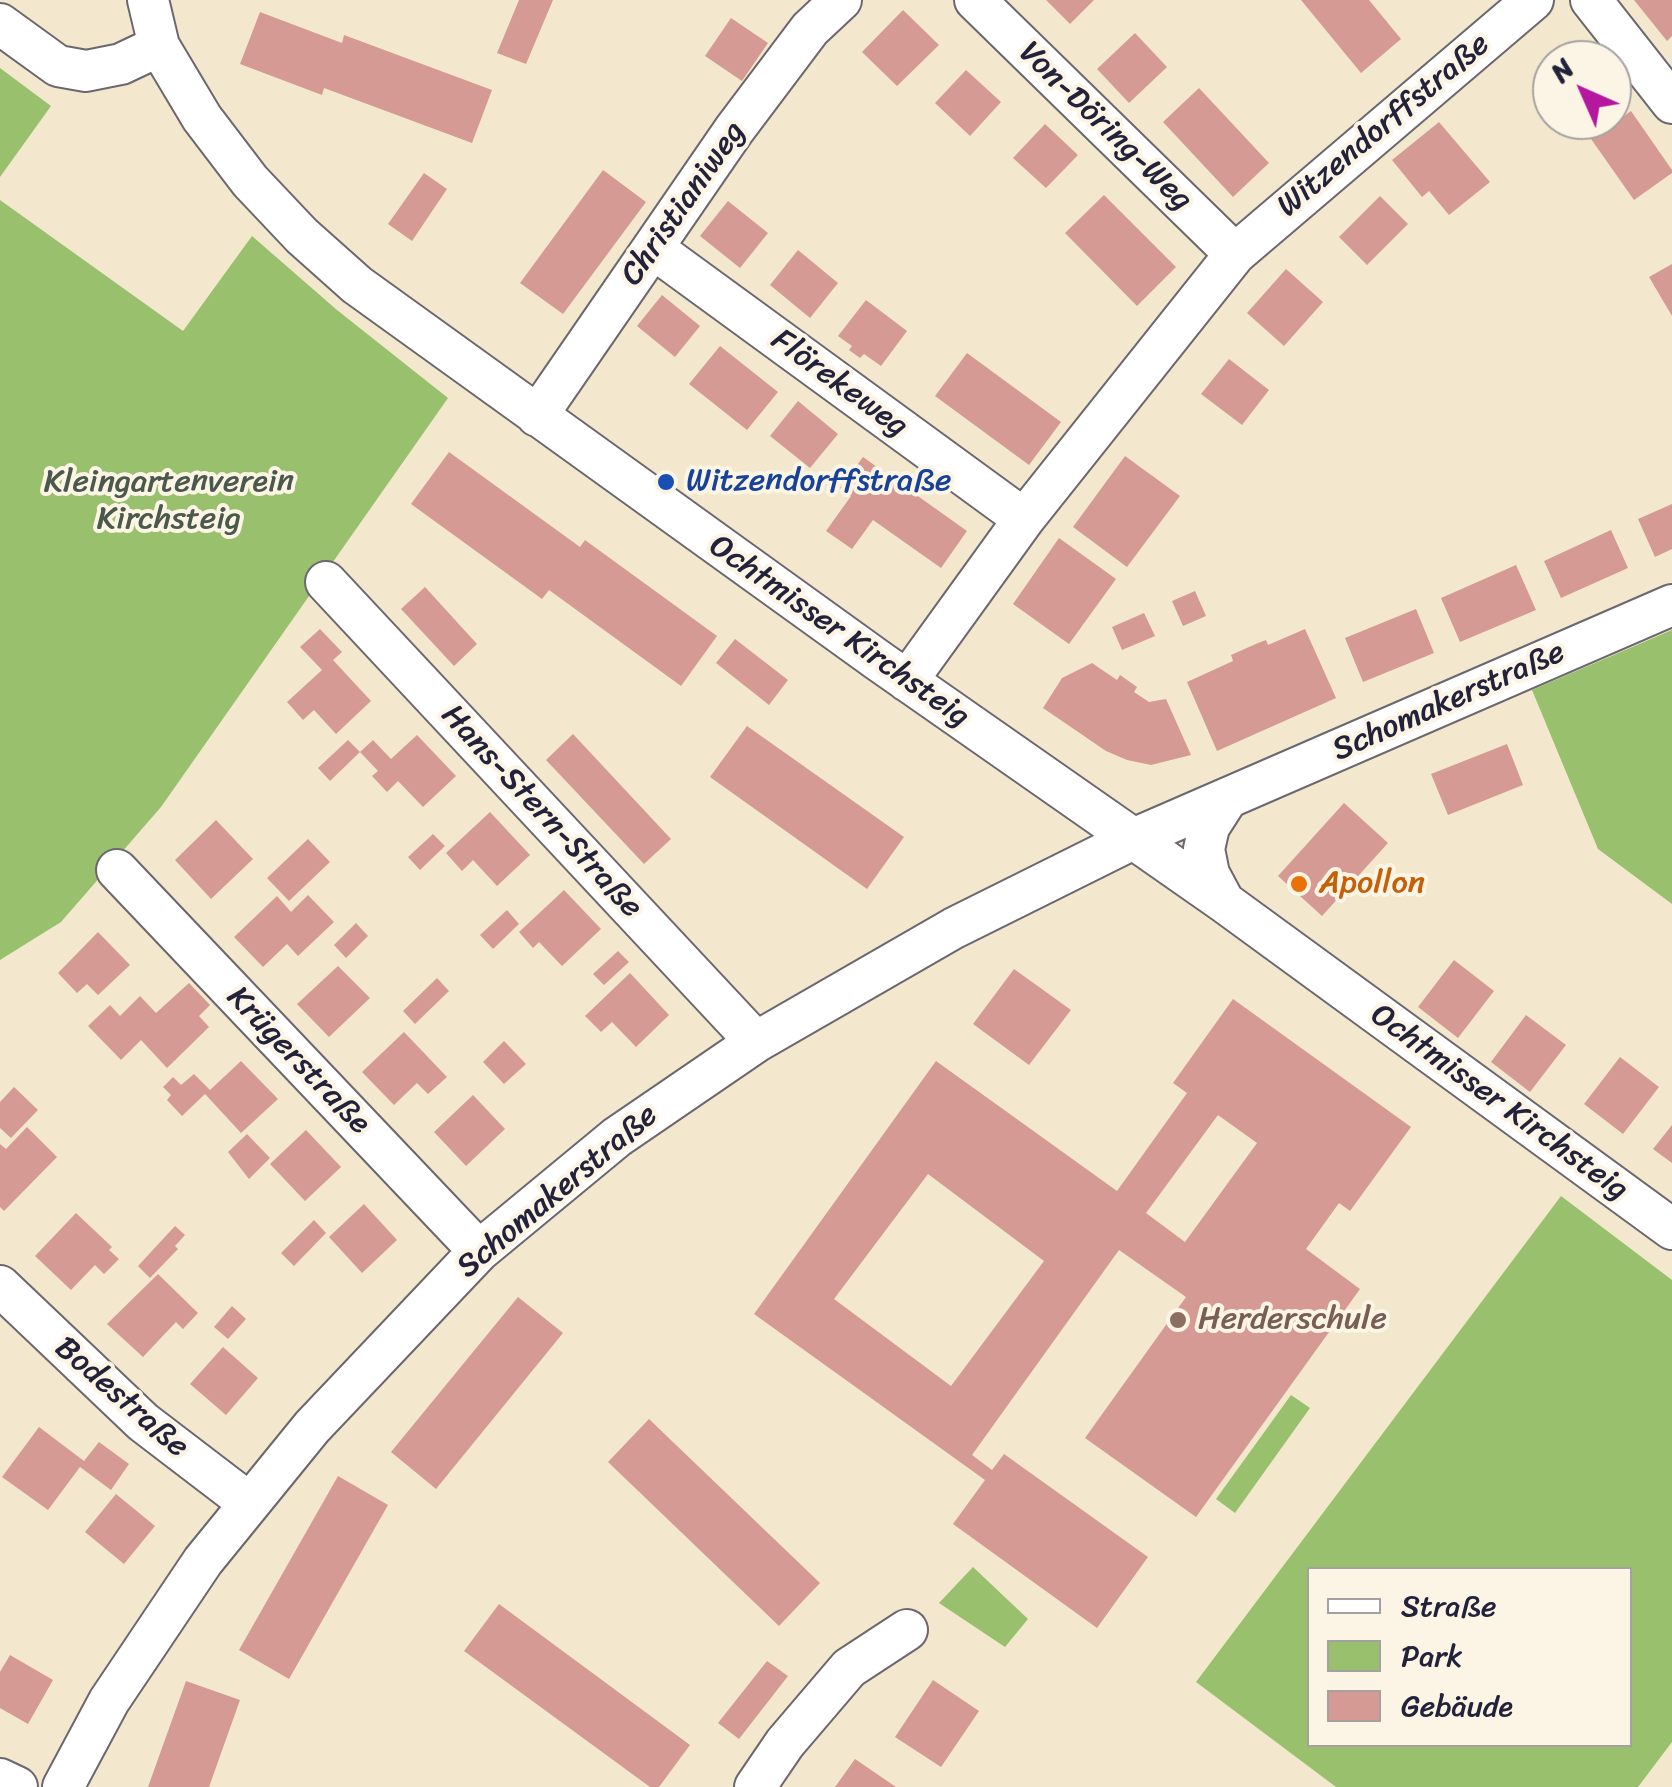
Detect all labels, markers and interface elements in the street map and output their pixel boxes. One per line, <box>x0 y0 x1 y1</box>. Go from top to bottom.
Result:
street label: Witzendorffstraße <box>1270 26 1498 226</box>
street label: Von-Döring-Weg <box>1010 34 1200 220</box>
north arrow <box>1532 40 1632 140</box>
text: N <box>1538 46 1586 94</box>
street label: Christianiweg <box>613 115 755 293</box>
street label: Flörekeweg <box>763 322 915 446</box>
place label: Witzendorffstraße <box>686 463 952 501</box>
park label: Kleingartenverein Kirchsteig <box>44 464 294 539</box>
marker: Witzendorffstraße <box>655 471 677 493</box>
street label: Ochtmisser Kirchsteig <box>701 527 977 737</box>
street label: Schomakerstraße <box>1327 634 1571 770</box>
street label: Hans-Stern-Straße <box>432 697 650 927</box>
place label: Apollon <box>1319 865 1425 903</box>
marker: Apollon <box>1288 873 1310 895</box>
street label: Krügerstraße <box>218 979 378 1143</box>
street label: Ochtmisser Kirchsteig <box>1362 996 1636 1210</box>
street label: Schomakerstraße <box>450 1097 666 1287</box>
place label: Herderschule <box>1198 1301 1387 1339</box>
marker: Herderschule <box>1167 1309 1189 1331</box>
street label: Bodestraße <box>46 1329 196 1467</box>
legend <box>1307 1567 1632 1747</box>
text: Straße <box>1401 1579 1496 1633</box>
text: Park <box>1401 1629 1463 1683</box>
text: Gebäude <box>1401 1679 1513 1733</box>

